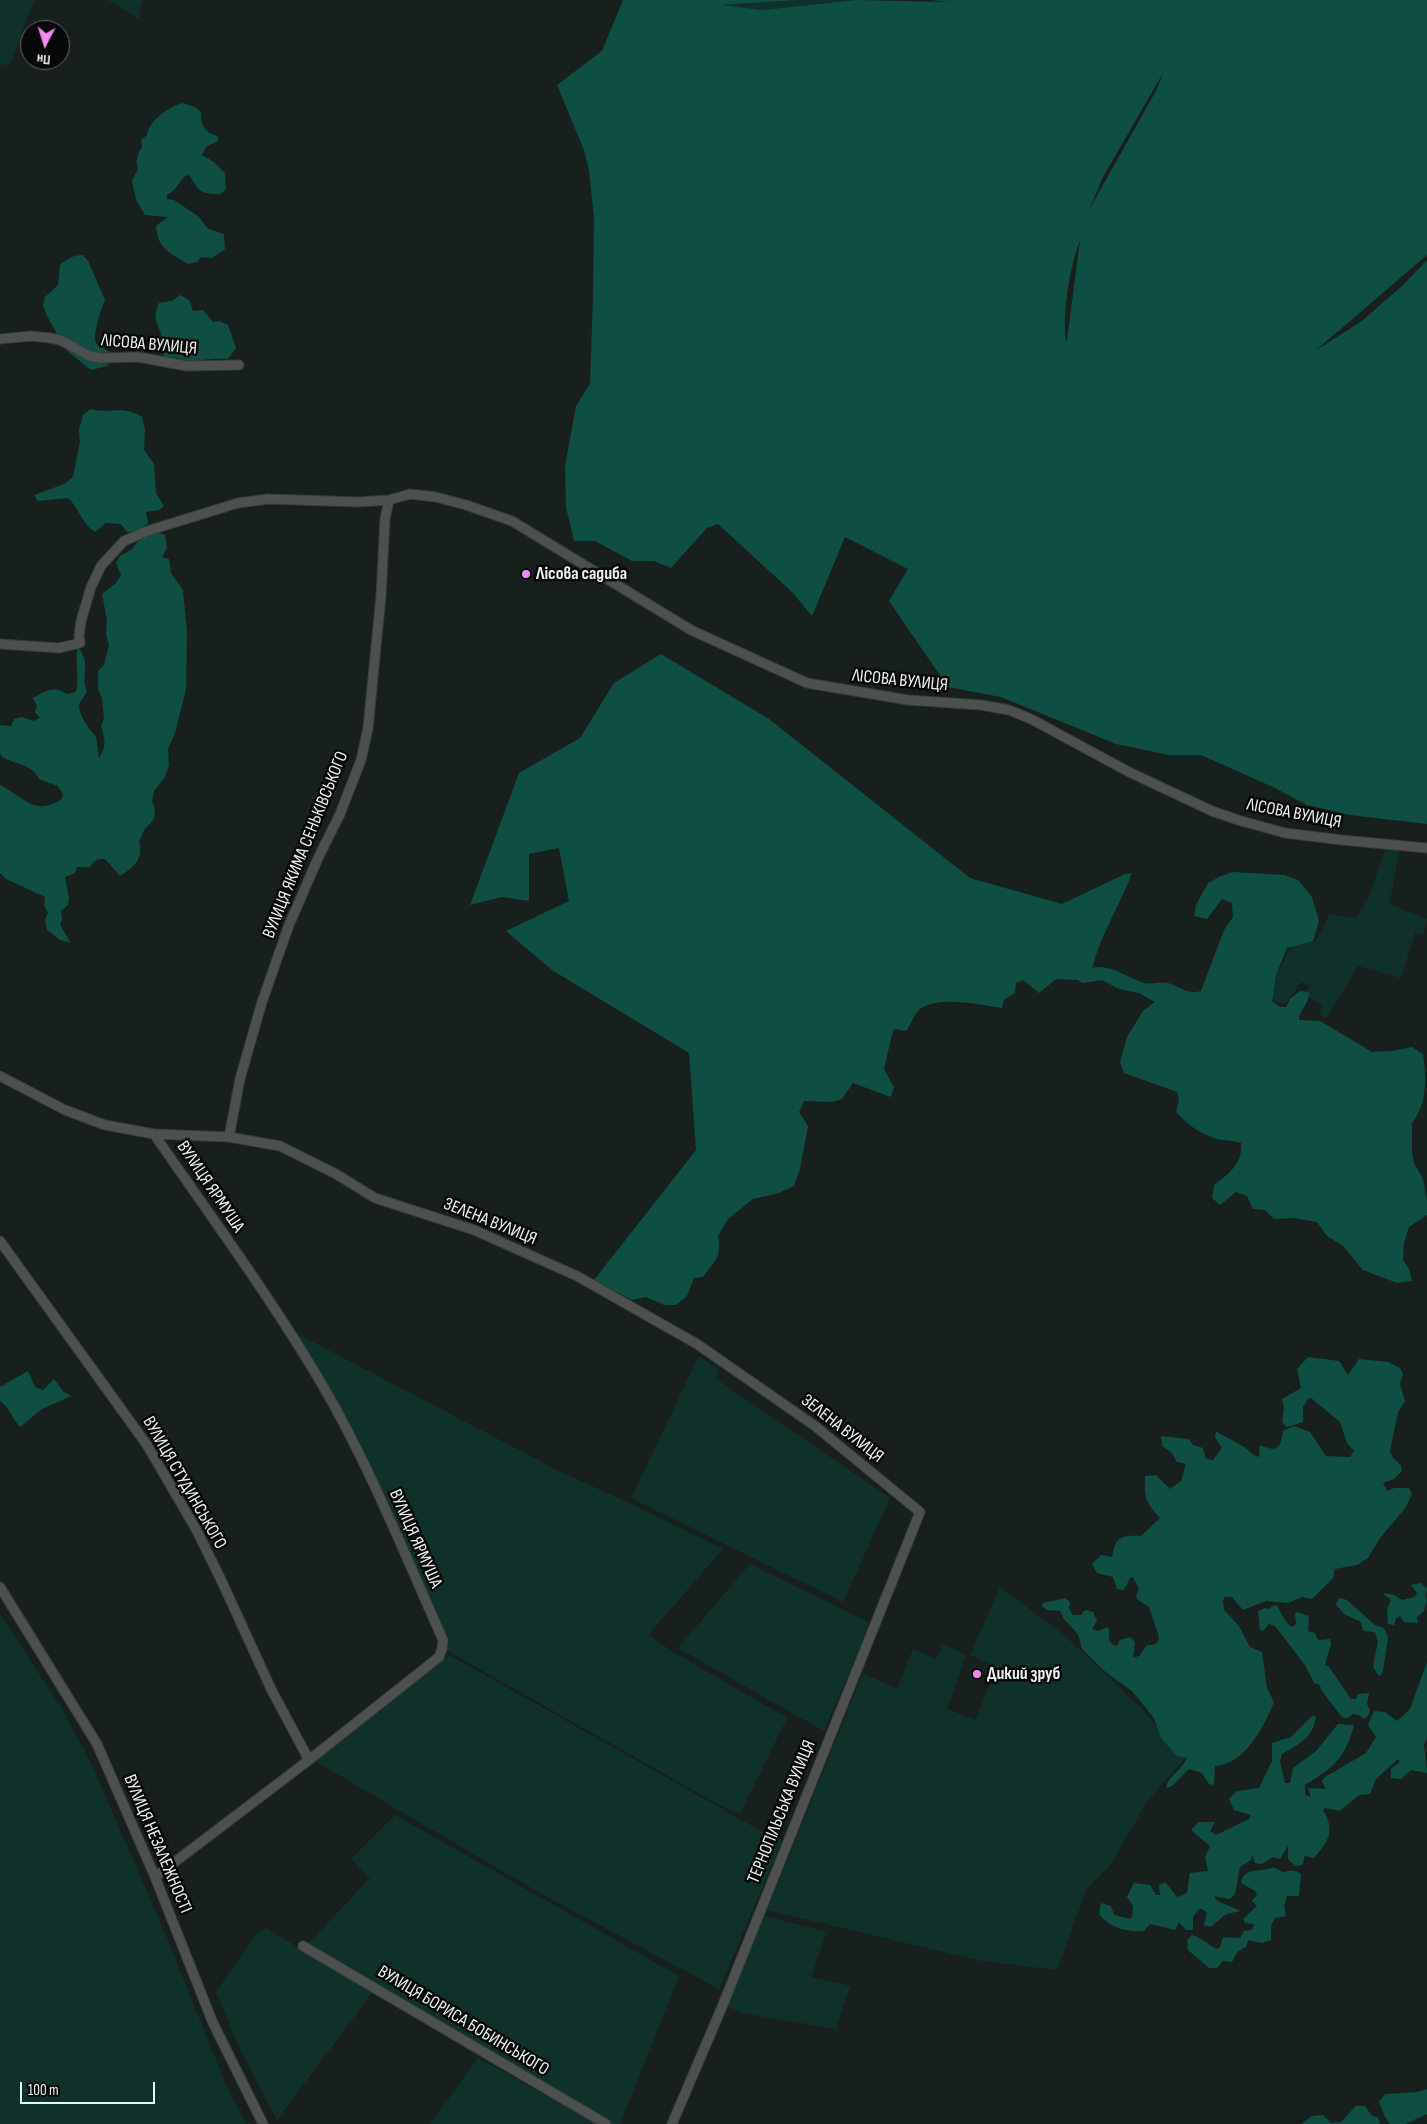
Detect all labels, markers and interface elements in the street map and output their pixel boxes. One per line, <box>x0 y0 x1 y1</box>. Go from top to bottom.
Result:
north arrow <box>20 20 70 70</box>
text: Пн <box>36 50 51 69</box>
street label: ЛІСОВА ВУЛИЦЯ <box>100 330 198 360</box>
place label: Лісова садиба <box>536 563 627 585</box>
marker: Лісова садиба <box>520 568 532 580</box>
street label: ЛІСОВА ВУЛИЦЯ <box>851 665 949 697</box>
street label: ВУЛИЦЯ ЯКИМА СЕНЬКІВСЬКОГО <box>259 748 353 942</box>
street label: ЛІСОВА ВУЛИЦЯ <box>1245 794 1343 834</box>
street label: ВУЛИЦЯ ЯРМУША <box>171 1137 249 1237</box>
street label: ЗЕЛЕНА ВУЛИЦЯ <box>440 1194 540 1250</box>
street label: ЗЕЛЕНА ВУЛИЦЯ <box>796 1390 888 1468</box>
street label: ВУЛИЦЯ СТУДИНСЬКОГО <box>137 1413 231 1553</box>
street label: ВУЛИЦЯ ЯРМУША <box>384 1486 446 1592</box>
place label: Дикий зруб <box>987 1663 1060 1685</box>
marker: Дикий зруб <box>971 1668 983 1680</box>
street label: ТЕРНОПІЛЬСЬКА ВУЛИЦЯ <box>743 1737 821 1887</box>
street label: ВУЛИЦЯ НЕЗАЛЕЖНОСТІ <box>118 1772 196 1916</box>
street label: ВУЛИЦЯ БОРИСА БОБИНСЬКОГО <box>374 1961 552 2081</box>
scale bar <box>22 2072 158 2104</box>
text: 100 m <box>28 2081 59 2100</box>

